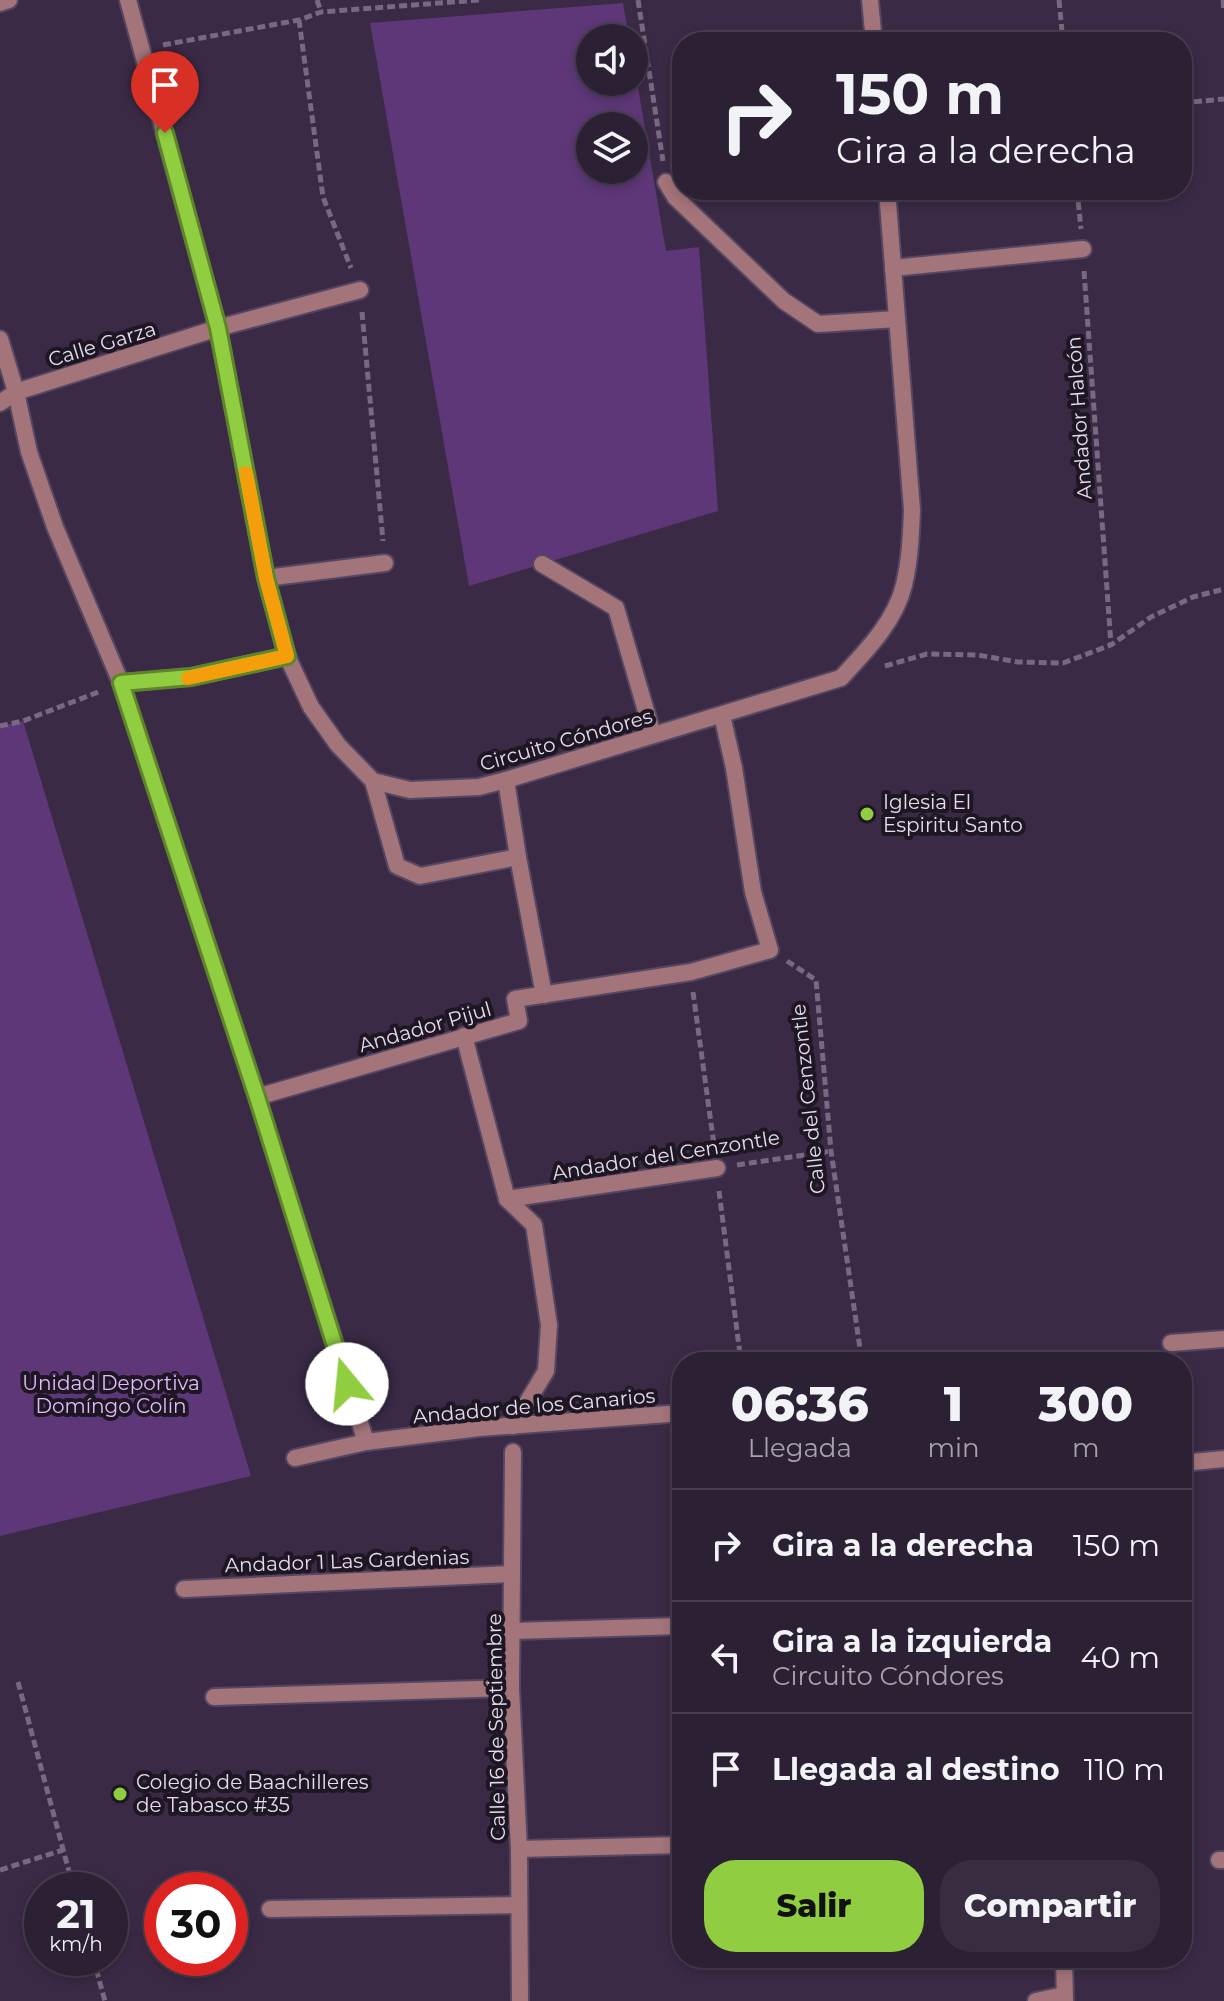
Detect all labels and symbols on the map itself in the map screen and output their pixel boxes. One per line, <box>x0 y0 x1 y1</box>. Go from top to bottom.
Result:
pin <box>131 51 199 133</box>
street label: Calle Garza <box>45 316 159 372</box>
street label: Andador Halcón <box>1061 336 1097 500</box>
street label: Circuito Cóndores <box>477 704 655 776</box>
place label: Iglesia El Espiritu Santo <box>883 790 1023 837</box>
marker: Iglesia El Espiritu Santo <box>858 805 876 823</box>
street label: Andador Pijul <box>356 997 494 1057</box>
street label: Calle del Cenzontle <box>786 1003 830 1195</box>
street label: Andador del Cenzontle <box>551 1125 781 1185</box>
position arrow <box>305 1342 389 1426</box>
park label: Unidad Deportiva Domíngo Colín <box>22 1371 200 1418</box>
street label: Andador de los Canarios <box>412 1383 656 1429</box>
street label: Andador 1 Las Gardenias <box>224 1545 470 1577</box>
street label: Calle 16 de Septiembre <box>482 1613 510 1841</box>
place label: Colegio de Baachilleres de Tabasco #35 <box>136 1770 369 1817</box>
marker: Colegio de Baachilleres de Tabasco #35 <box>111 1785 129 1803</box>
speed limit sign: 30 <box>144 1872 248 1976</box>

